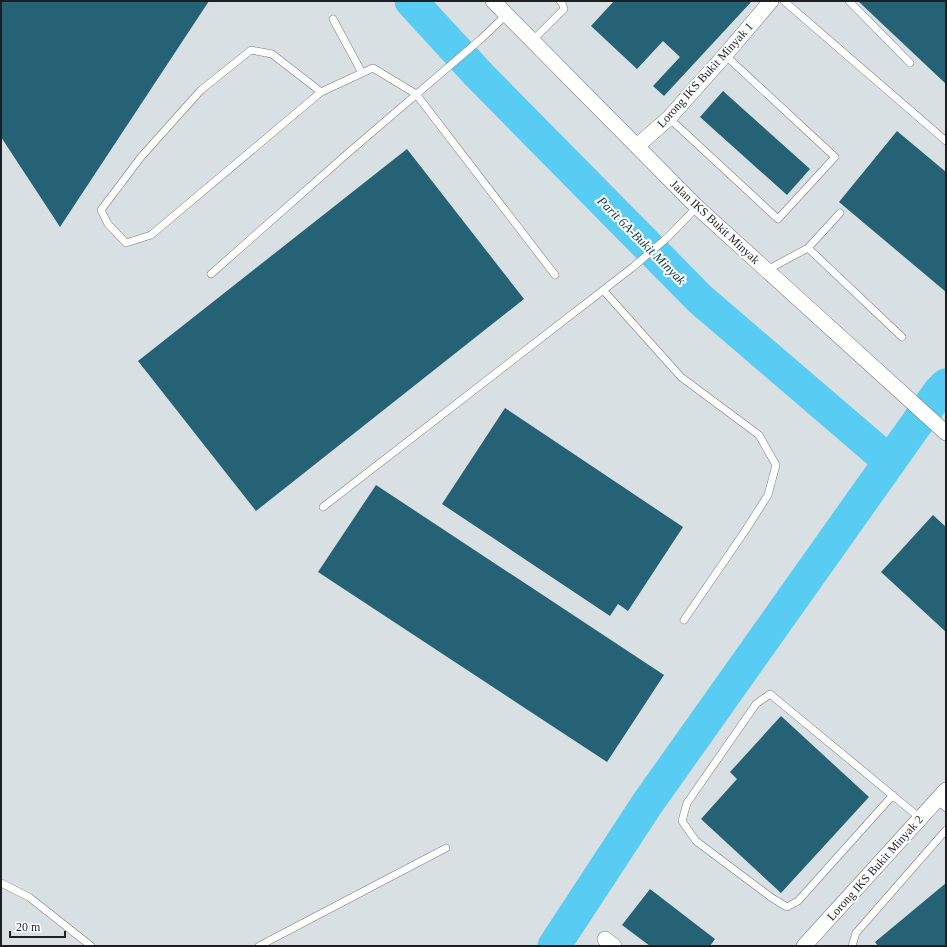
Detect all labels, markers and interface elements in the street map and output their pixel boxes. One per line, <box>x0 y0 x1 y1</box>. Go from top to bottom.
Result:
street label: Lorong IKS Bukit Minyak 1 <box>654 20 756 130</box>
street label: Jalan IKS Bukit Minyak <box>667 177 763 267</box>
water label: Parit 6A-Bukit Minyak <box>594 192 689 288</box>
street label: Lorong IKS Bukit Minyak 2 <box>824 813 926 923</box>
scale bar <box>10 913 65 939</box>
text: 20 m <box>16 920 41 934</box>

